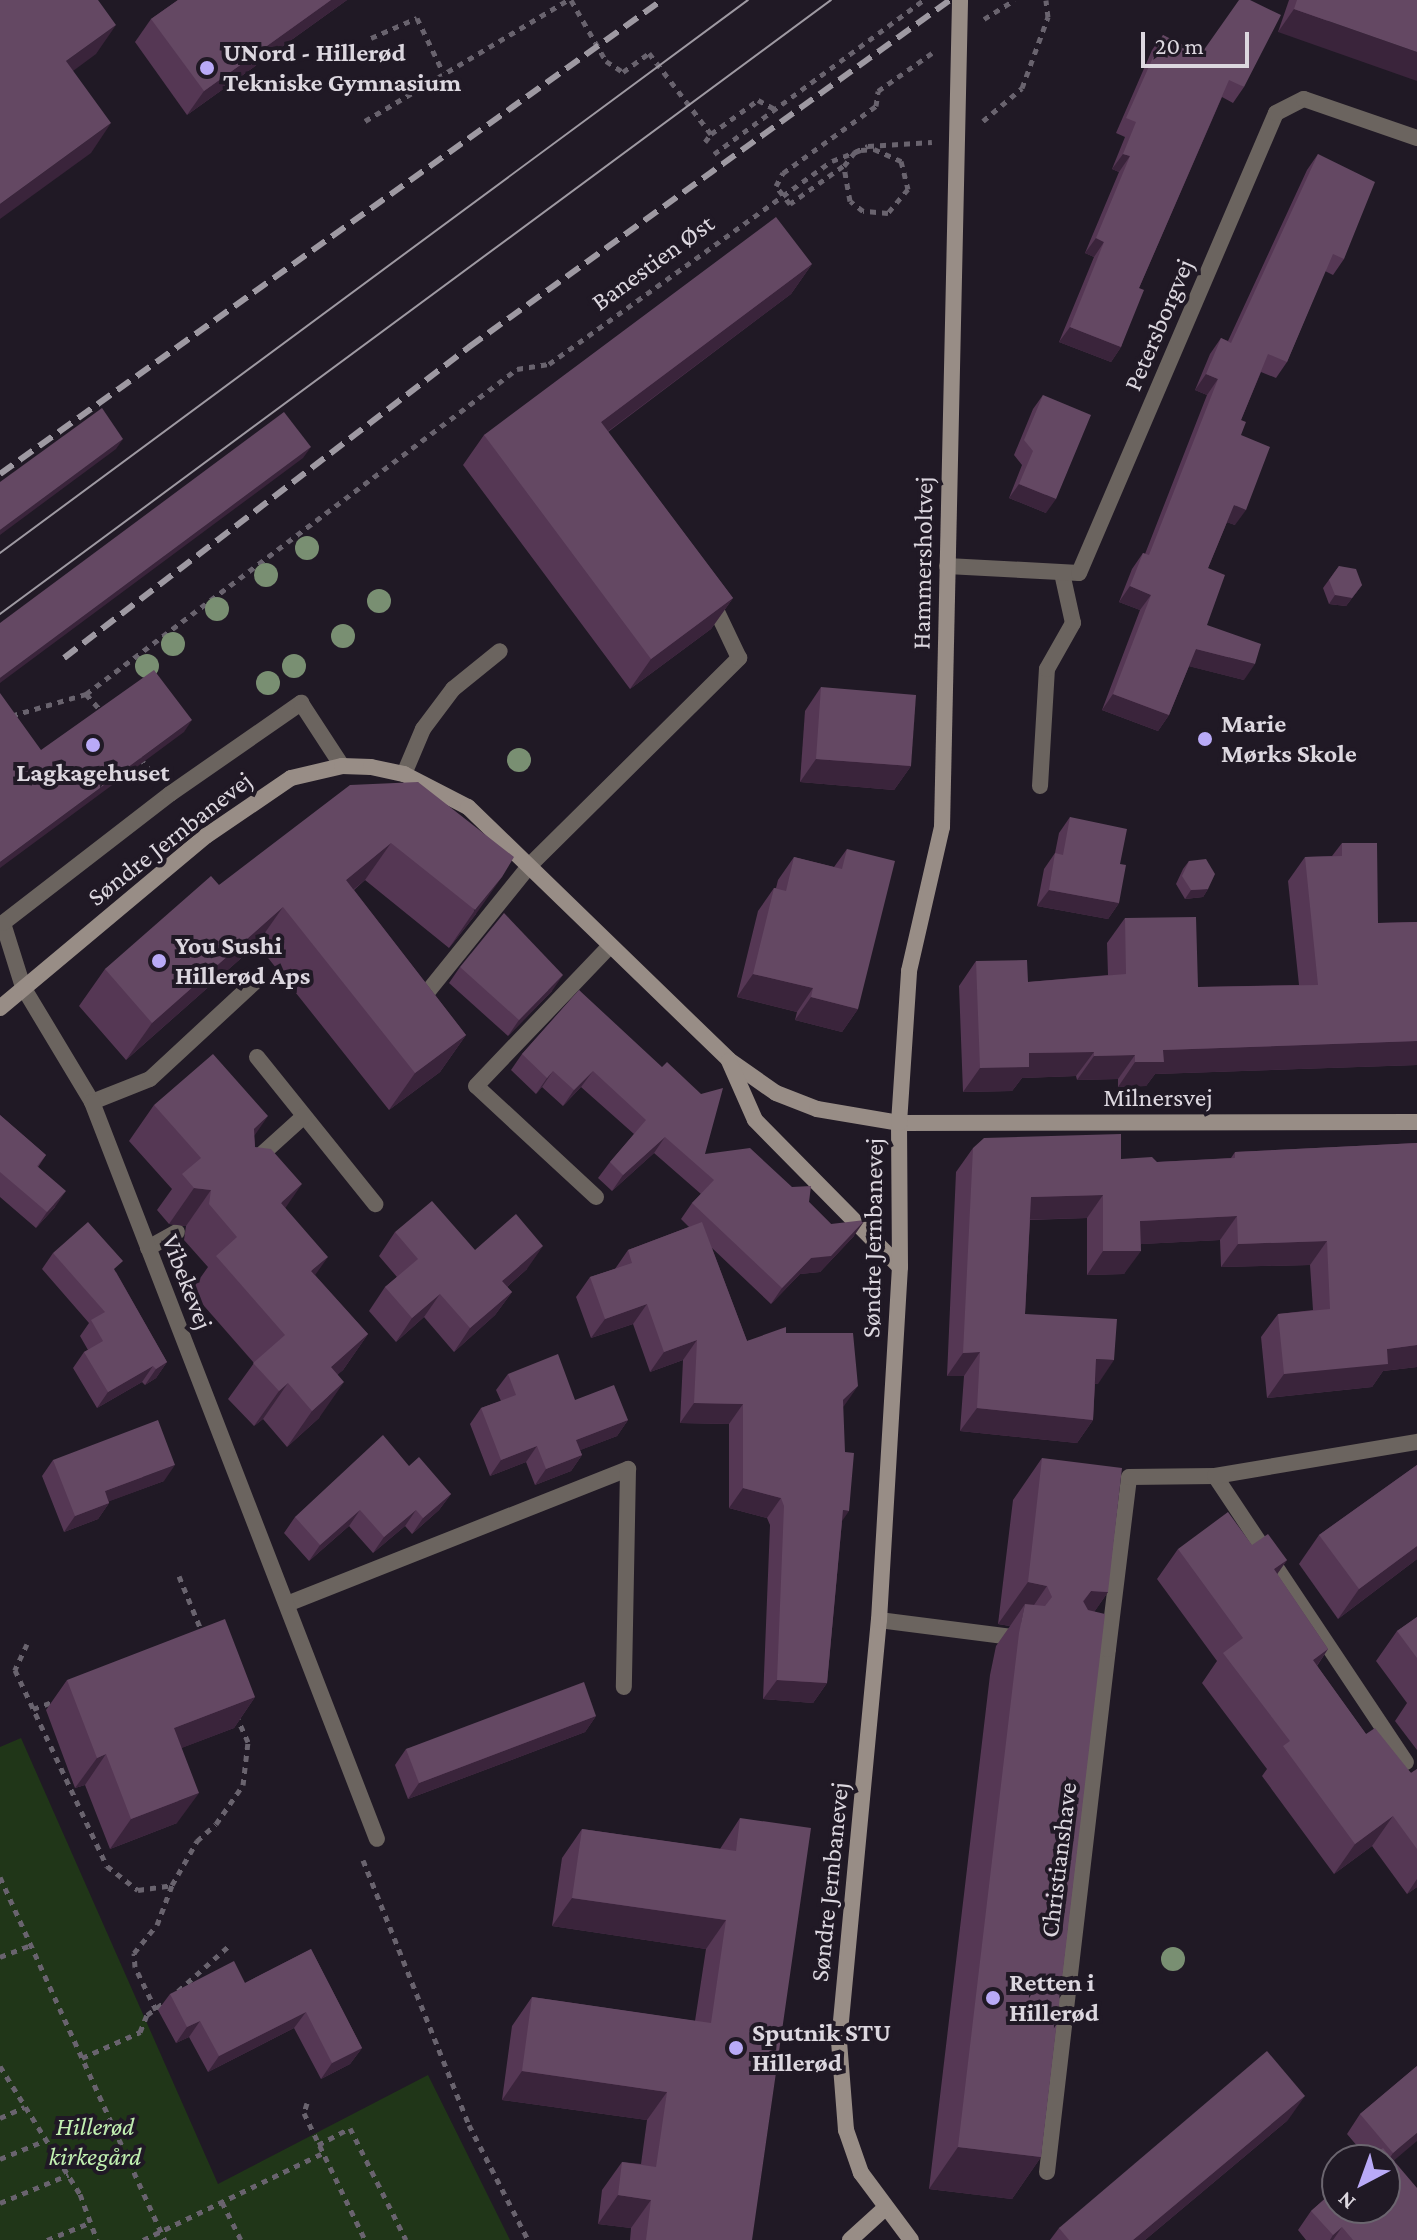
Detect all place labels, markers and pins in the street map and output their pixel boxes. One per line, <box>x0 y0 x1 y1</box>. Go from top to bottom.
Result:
place label: UNord - Hillerød Tekniske Gymnasium <box>223 37 461 98</box>
marker: UNord - Hillerød Tekniske Gymnasium <box>198 59 216 77</box>
place label: Marie Mørks Skole <box>1221 708 1357 770</box>
marker: Marie Mørks Skole <box>1196 730 1214 748</box>
marker: Lagkagehuset <box>84 736 102 754</box>
place label: Lagkagehuset <box>16 757 170 789</box>
place label: You Sushi Hillerød Aps <box>175 930 310 992</box>
marker: You Sushi Hillerød Aps <box>150 952 168 970</box>
place label: Retten i Hillerød <box>1009 1967 1099 2028</box>
marker: Retten i Hillerød <box>984 1989 1002 2007</box>
place label: Sputnik STU Hillerød <box>752 2017 891 2078</box>
marker: Sputnik STU Hillerød <box>727 2039 745 2057</box>

